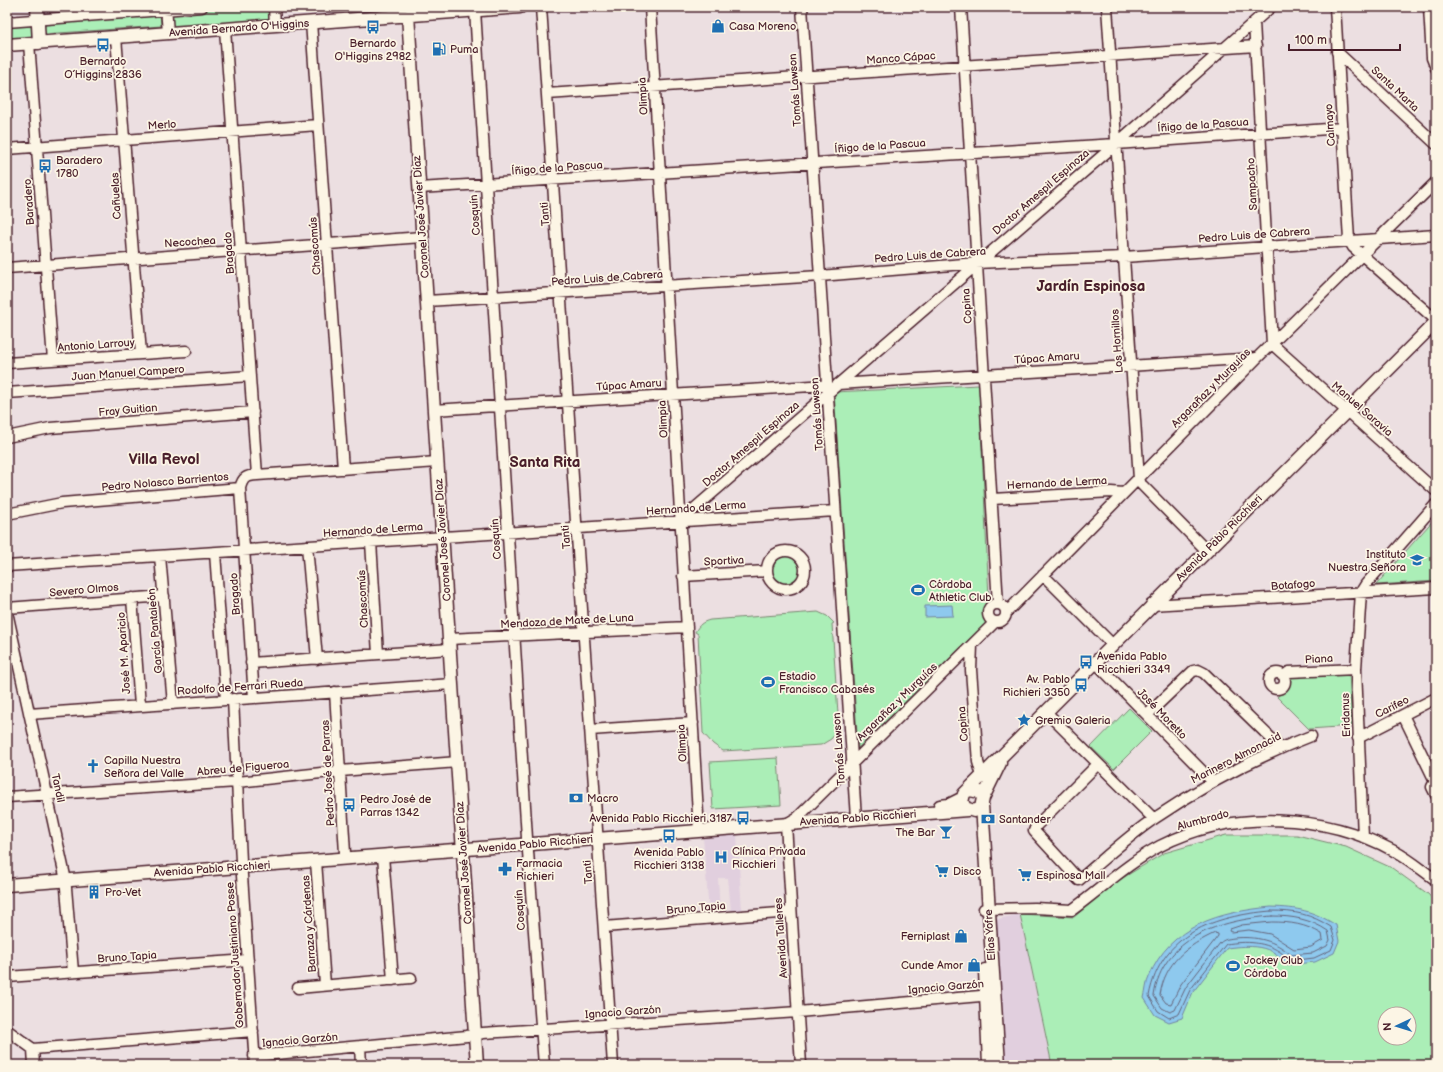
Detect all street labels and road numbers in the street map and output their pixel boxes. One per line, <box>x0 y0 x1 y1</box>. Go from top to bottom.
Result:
street label: Avenida Bernardo O'Higgins <box>168 17 310 39</box>
street label: Manco Cápac <box>866 49 936 67</box>
street label: Tomás Lawson <box>786 53 804 127</box>
street label: Santa Marta <box>1368 64 1422 114</box>
street label: Olimpia <box>636 77 650 115</box>
street label: Calmayo <box>1322 103 1338 147</box>
street label: Íñigo de la Pascua <box>1157 114 1249 135</box>
street label: Merlo <box>147 118 177 132</box>
street label: Íñigo de la Pascua <box>834 135 926 156</box>
street label: Doctor Amespil Espinoza <box>990 147 1092 237</box>
street label: Coronel José Javier Díaz <box>410 154 432 279</box>
street label: Íñigo de la Pascua <box>511 157 603 178</box>
street label: Sampacho <box>1244 157 1260 211</box>
street label: Cañuelas <box>108 172 124 220</box>
street label: Baradero <box>21 178 37 226</box>
street label: Cosquín <box>467 194 483 236</box>
street label: Tanti <box>538 202 552 226</box>
street label: Chascomús <box>306 216 324 275</box>
street label: Pedro Luis de Cabrera <box>1198 225 1310 245</box>
street label: Bragado <box>221 231 237 275</box>
street label: Necochea <box>164 234 216 250</box>
street label: Pedro Luis de Cabrera <box>874 245 986 265</box>
street label: Pedro Luis de Cabrera <box>551 268 663 288</box>
street label: Copina <box>959 288 975 324</box>
street label: Los Hornillos <box>1108 308 1126 373</box>
street label: Antonio Larrouy <box>57 336 135 354</box>
street label: Argarañaz y Murguías <box>1169 345 1254 430</box>
street label: Túpac Amaru <box>1014 349 1080 367</box>
street label: Juan Manuel Campero <box>71 363 185 383</box>
street label: Túpac Amaru <box>596 376 662 394</box>
street label: Tomás Lawson <box>808 377 826 451</box>
street label: Manuel Saravia <box>1329 379 1395 439</box>
street label: Doctor Amespil Espinoza <box>700 399 802 489</box>
street label: Olimpia <box>656 400 670 438</box>
street label: Fray Guitian <box>98 401 158 419</box>
street label: Pedro Nolasco Barrientos <box>101 470 230 494</box>
street label: Hernando de Lerma <box>1007 474 1107 492</box>
street label: Coronel José Javier Díaz <box>432 477 454 602</box>
street label: Avenida Pablo Ricchieri <box>1173 492 1265 584</box>
street label: Hernando de Lerma <box>646 498 746 518</box>
street label: Cosquín <box>488 518 504 560</box>
street label: Hernando de Lerma <box>323 520 423 540</box>
street label: Tanti <box>559 525 573 549</box>
street label: Sportiva <box>704 553 744 569</box>
street label: Chascomús <box>355 569 371 628</box>
street label: Bragado <box>227 572 243 616</box>
street label: Botafogo <box>1270 577 1316 593</box>
street label: Severo Olmos <box>49 580 120 599</box>
street label: García Pantaleón <box>145 588 165 674</box>
street label: Mendoza de Mate de Luna <box>500 611 634 631</box>
street label: José M. Aparicio <box>115 612 133 694</box>
street label: Piana <box>1305 652 1333 666</box>
street label: Argarañaz y Murguías <box>854 660 940 744</box>
street label: Rodolfo de Ferrari Rueda <box>177 676 303 698</box>
street label: José Moretto <box>1135 686 1189 742</box>
street label: Eridanus <box>1339 692 1353 737</box>
street label: Carifeo <box>1373 693 1411 721</box>
street label: Copina <box>955 706 971 742</box>
street label: Tomás Lawson <box>830 712 848 786</box>
street label: Pedro José de Parras <box>319 719 337 826</box>
street label: Olimpia <box>675 724 689 762</box>
street label: Marinero Almonacid <box>1189 730 1283 786</box>
street label: Abreu de Figueroa <box>196 757 290 779</box>
street label: Tandil <box>49 772 67 804</box>
street label: Coronel José Javier Díaz <box>453 800 475 925</box>
street label: Avenida Pablo Ricchieri <box>799 807 917 829</box>
street label: Alumbrado <box>1176 807 1230 833</box>
street label: Avenida Pablo Ricchieri <box>476 832 594 856</box>
street label: Avenida Pablo Ricchieri <box>153 858 271 880</box>
street label: Tanti <box>581 860 595 884</box>
street label: Barraza y Cárdenas <box>299 874 319 973</box>
street label: Gobernador Justiniano Posse <box>223 881 247 1028</box>
street label: Cosquín <box>512 889 528 931</box>
street label: Avenida Talleres <box>772 897 790 979</box>
street label: Bruno Tapia <box>666 899 726 917</box>
street label: Elías Yofre <box>982 908 998 961</box>
street label: Bruno Tapia <box>97 948 157 966</box>
street label: Ignacio Garzón <box>908 977 984 997</box>
street label: Ignacio Garzón <box>585 1003 661 1021</box>
street label: Ignacio Garzón <box>262 1030 338 1050</box>

